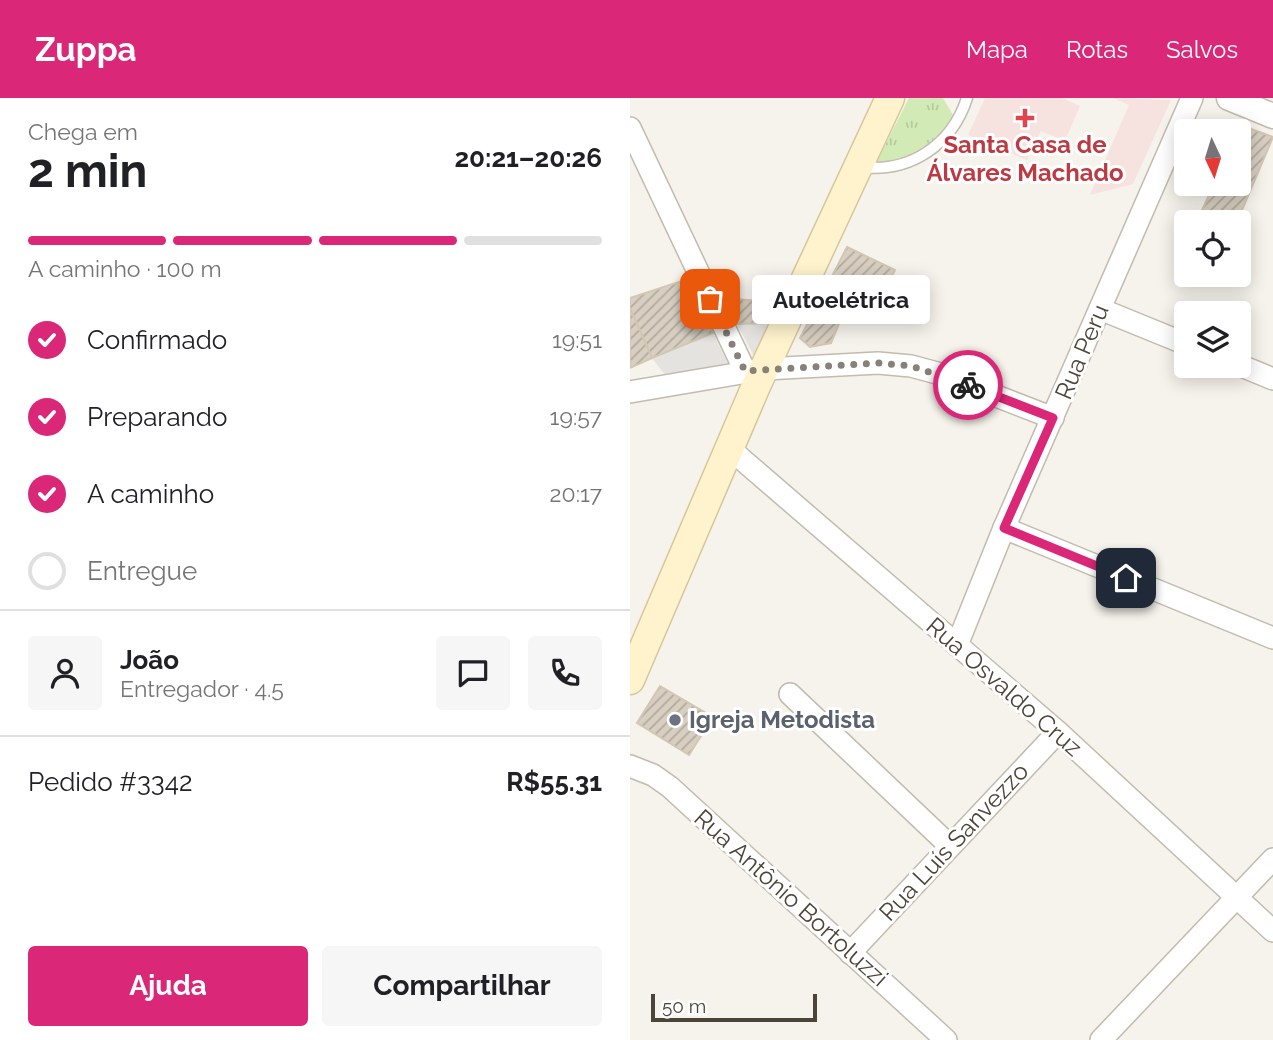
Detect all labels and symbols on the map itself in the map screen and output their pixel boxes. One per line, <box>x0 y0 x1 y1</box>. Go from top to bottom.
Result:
marker: Santa Casa de Álvares Machado <box>1015 108 1035 128</box>
north arrow <box>1174 119 1251 196</box>
place label: Santa Casa de Álvares Machado <box>926 130 1124 187</box>
pin <box>680 269 740 329</box>
callout: Autoelétrica <box>752 274 930 324</box>
street label: Rua Peru <box>1049 300 1115 404</box>
courier <box>933 350 1003 420</box>
pin <box>1096 548 1156 608</box>
street label: Rua Osvaldo Cruz <box>921 611 1088 762</box>
place label: Igreja Metodista <box>689 705 875 734</box>
marker: Igreja Metodista <box>667 712 683 728</box>
street label: Rua Luís Sanvezzo <box>873 757 1034 927</box>
street label: Rua Antônio Bortoluzzi <box>689 803 894 992</box>
scale bar <box>651 991 817 1023</box>

